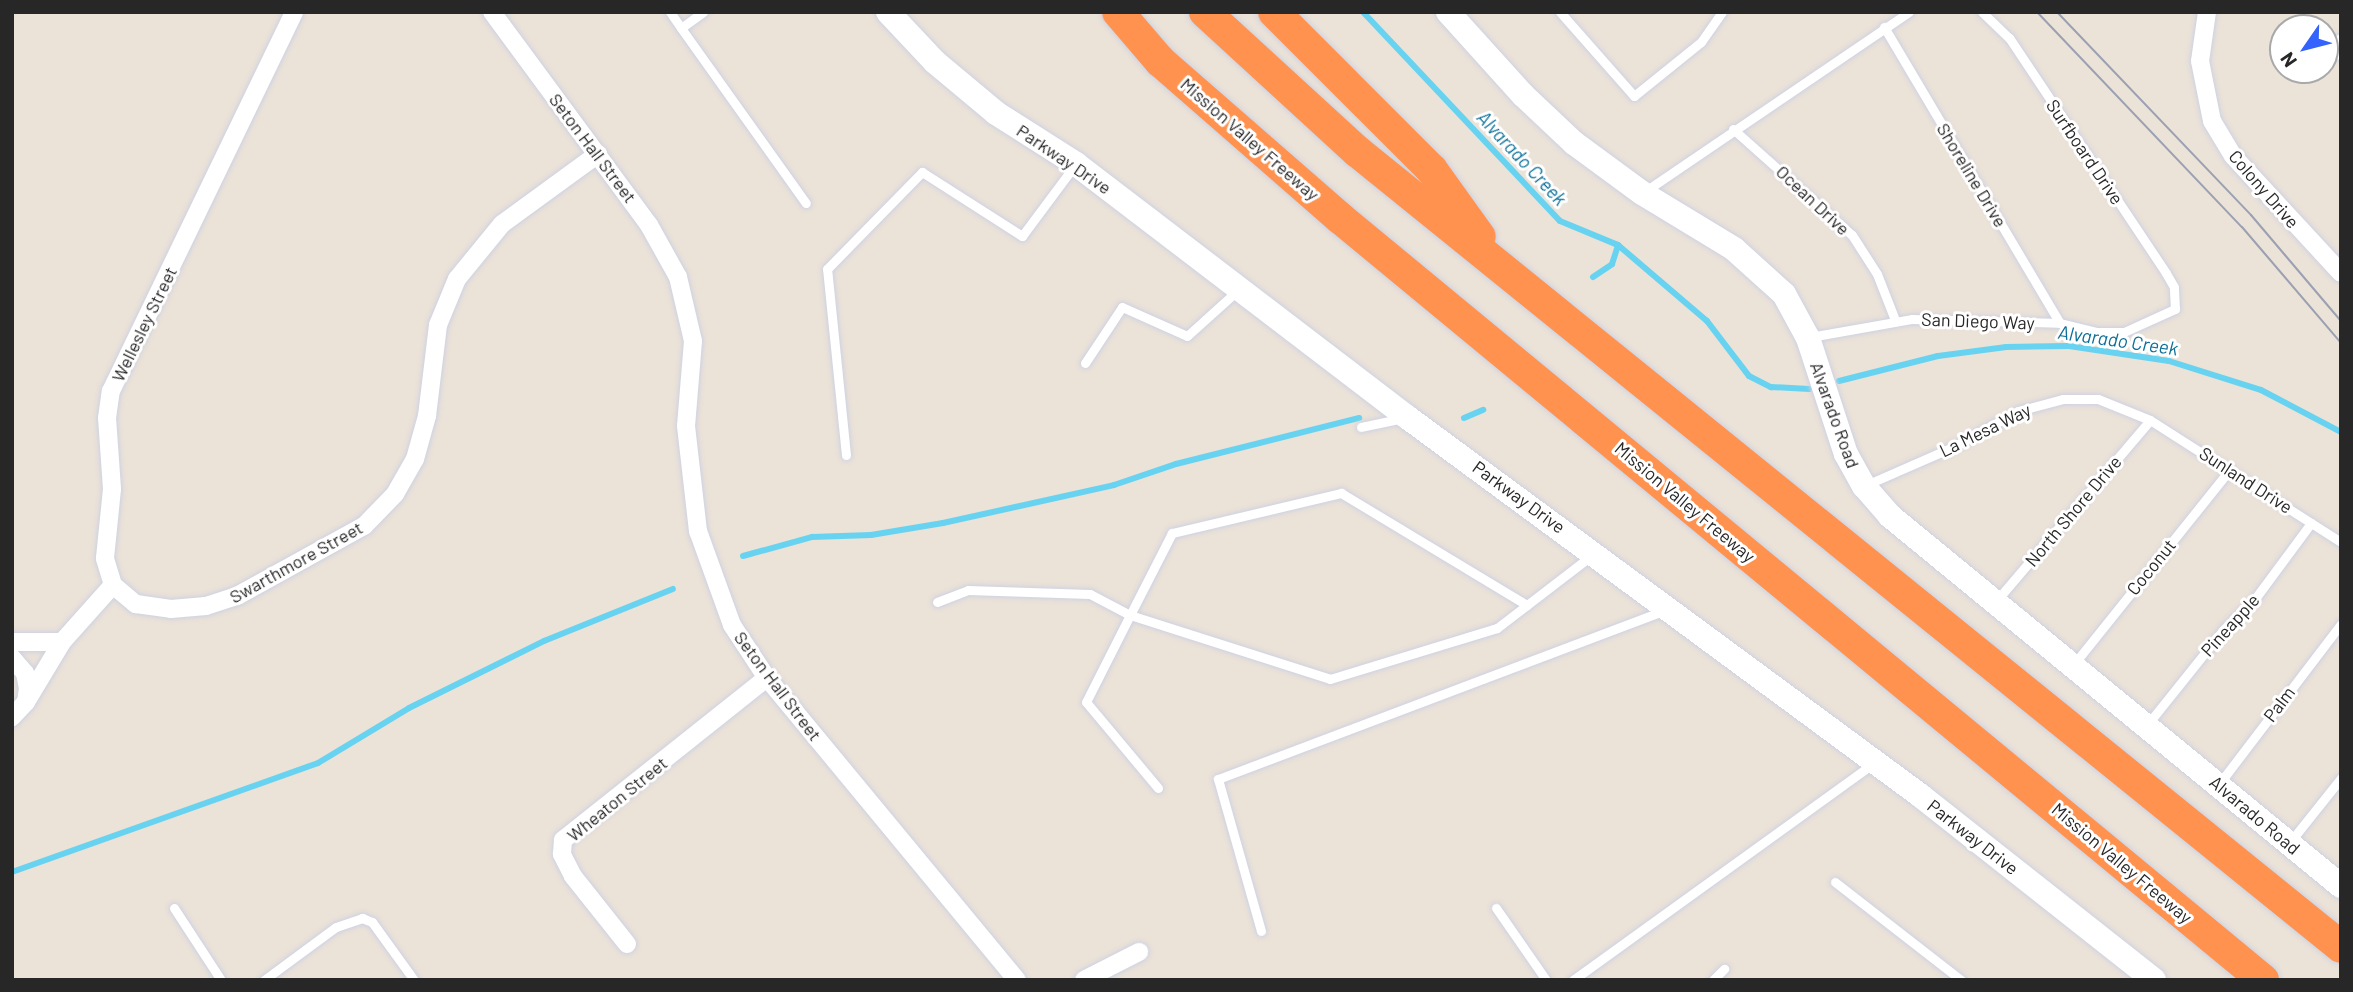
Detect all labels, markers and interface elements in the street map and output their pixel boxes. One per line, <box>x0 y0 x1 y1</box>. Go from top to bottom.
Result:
north arrow <box>2269 14 2339 84</box>
text: N <box>2275 48 2301 72</box>
street label: Mission Valley Freeway <box>1176 73 1324 205</box>
street label: Seton Hall Street <box>545 89 641 207</box>
street label: Surfboard Drive <box>2042 95 2128 209</box>
water label: Alvarado Creek <box>1472 106 1572 210</box>
street label: Shoreline Drive <box>1932 119 2012 231</box>
street label: Parkway Drive <box>1013 120 1115 198</box>
street label: Colony Drive <box>2224 146 2304 232</box>
street label: Ocean Drive <box>1772 161 1854 239</box>
street label: Wellesley Street <box>107 263 181 385</box>
street label: San Diego Way <box>1921 308 2035 334</box>
water label: Alvarado Creek <box>2057 320 2179 360</box>
street label: Alvarado Road <box>1806 359 1864 471</box>
street label: La Mesa Way <box>1936 399 2034 461</box>
street label: Mission Valley Freeway <box>1611 437 1759 567</box>
street label: Sunland Drive <box>2196 442 2296 518</box>
street label: North Shore Drive <box>2020 451 2126 571</box>
street label: Parkway Drive <box>1468 456 1570 538</box>
street label: Swarthmore Street <box>226 516 366 608</box>
street label: Coconut <box>2122 535 2180 599</box>
street label: Pineapple <box>2196 589 2264 661</box>
street label: Seton Hall Street <box>730 627 826 745</box>
street label: Palm <box>2259 682 2299 726</box>
street label: Wheaton Street <box>563 752 671 846</box>
street label: Alvarado Road <box>2205 771 2305 859</box>
street label: Parkway Drive <box>1923 795 2023 879</box>
street label: Mission Valley Freeway <box>2048 798 2196 928</box>

